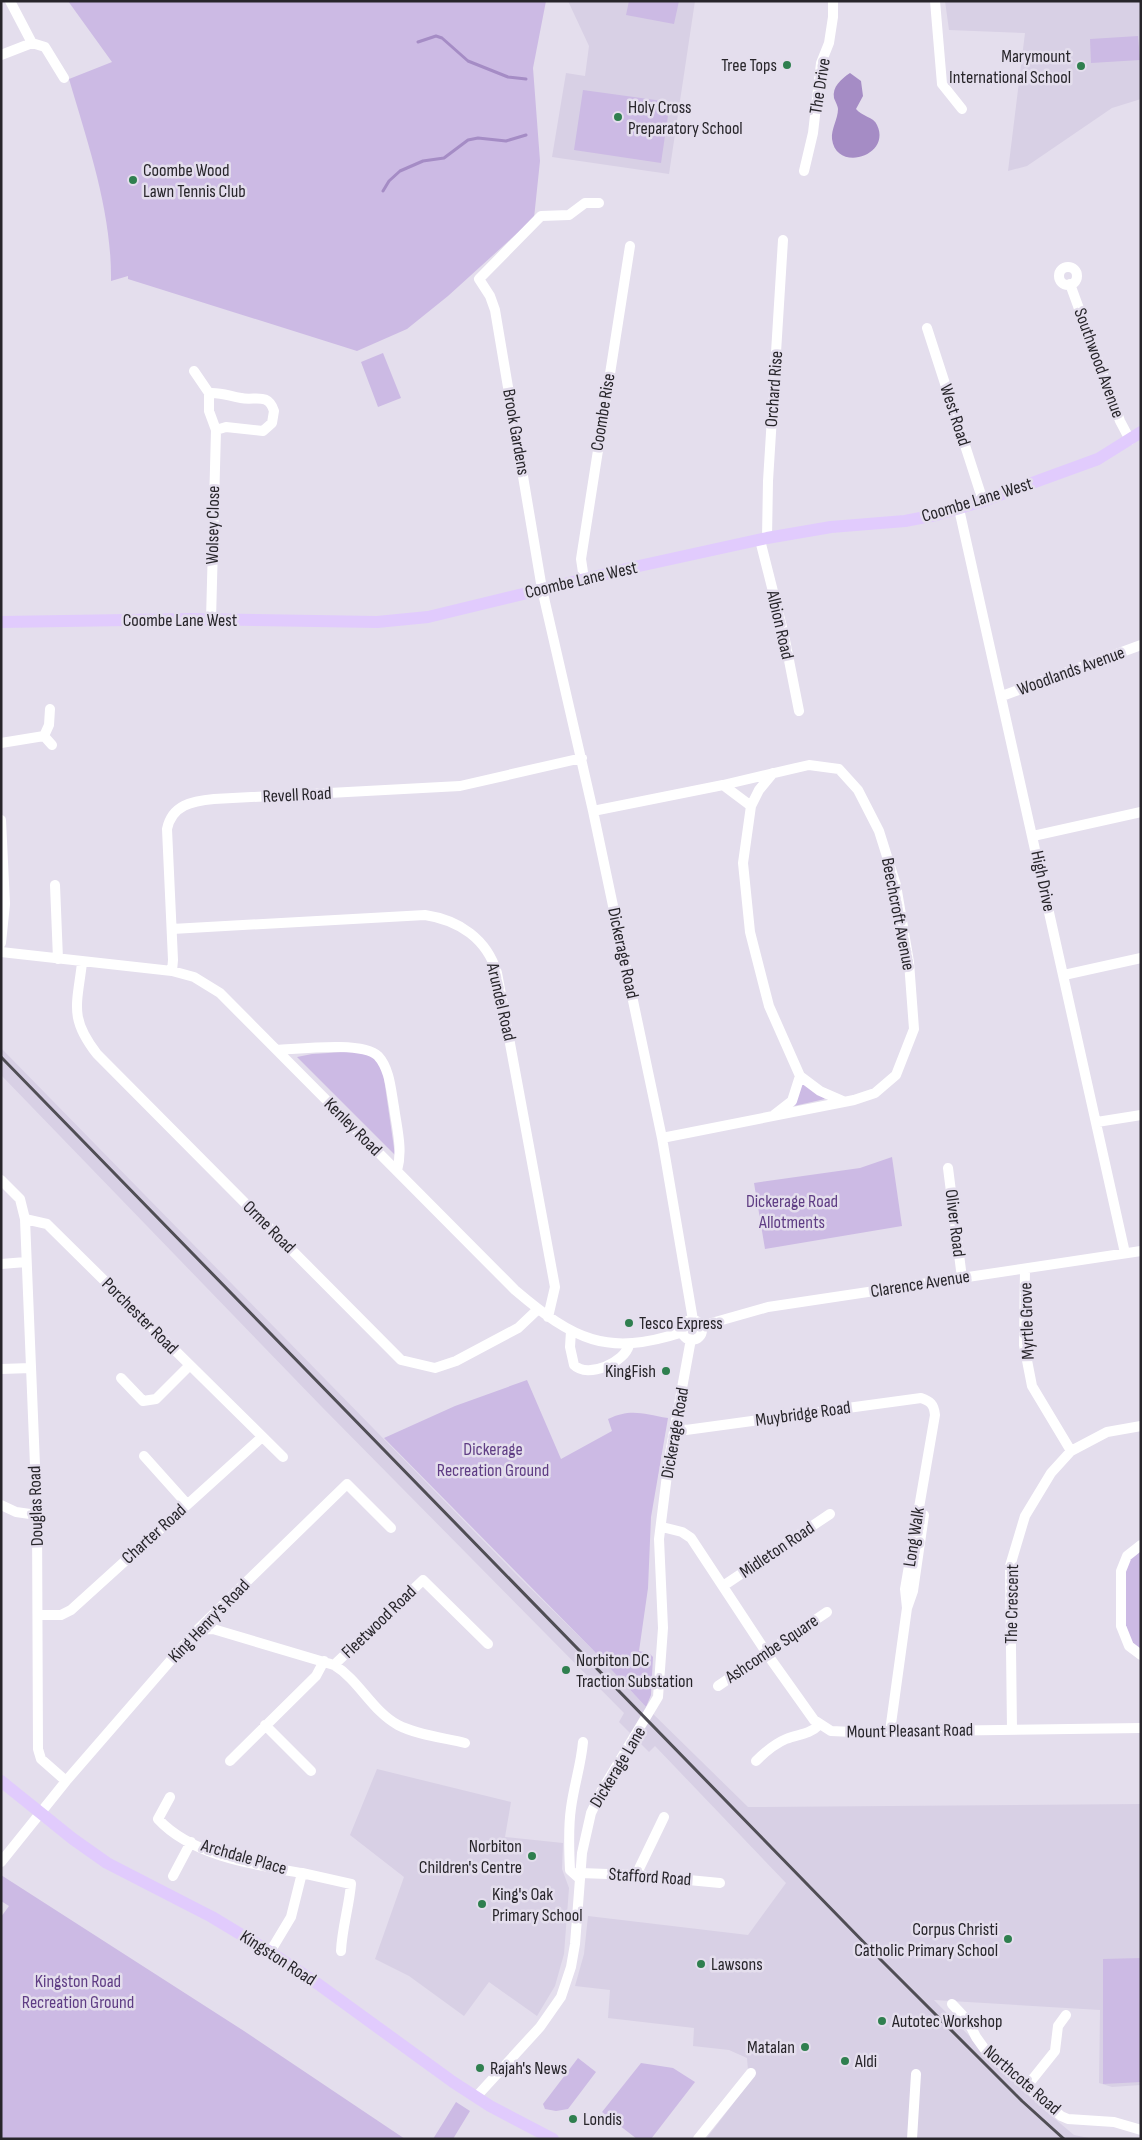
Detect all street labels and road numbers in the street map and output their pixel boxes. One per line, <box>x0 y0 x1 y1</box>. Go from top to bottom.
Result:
street label: The Drive <box>805 57 835 115</box>
street label: Southwood Avenue <box>1069 305 1129 421</box>
street label: Orchard Rise <box>761 350 787 428</box>
street label: Coombe Rise <box>587 372 619 452</box>
street label: West Road <box>935 382 975 448</box>
street label: Brook Gardens <box>498 387 534 477</box>
street label: Coombe Lane West <box>919 473 1035 527</box>
street label: Wolsey Close <box>202 485 224 565</box>
street label: Coombe Lane West <box>523 557 640 603</box>
street label: Albion Road <box>762 587 798 662</box>
street label: Coombe Lane West <box>123 610 238 631</box>
street label: Woodlands Avenue <box>1014 642 1128 700</box>
street label: Revell Road <box>262 783 332 807</box>
street label: High Drive <box>1026 849 1060 913</box>
street label: Beechcroft Avenue <box>877 856 919 972</box>
street label: Dickerage Road <box>603 906 643 1000</box>
street label: Arundel Road <box>482 960 520 1043</box>
street label: Kenley Road <box>320 1094 386 1160</box>
street label: Oliver Road <box>940 1188 970 1258</box>
street label: Orme Road <box>238 1196 300 1258</box>
street label: Clarence Avenue <box>869 1266 971 1302</box>
street label: Porchester Road <box>98 1274 182 1358</box>
street label: Myrtle Grove <box>1015 1282 1039 1360</box>
street label: Dickerage Road <box>657 1386 693 1480</box>
street label: Muybridge Road <box>754 1397 852 1431</box>
street label: Douglas Road <box>24 1465 48 1547</box>
street label: Charter Road <box>117 1500 191 1568</box>
street label: Long Walk <box>899 1506 929 1568</box>
street label: Midleton Road <box>736 1517 818 1583</box>
street label: The Crescent <box>1001 1563 1023 1644</box>
street label: King Henry's Road <box>164 1575 254 1667</box>
street label: Fleetwood Road <box>337 1581 421 1663</box>
street label: Ashcombe Square <box>721 1610 822 1688</box>
street label: Mount Pleasant Road <box>847 1719 973 1743</box>
street label: Dickerage Lane <box>586 1723 650 1811</box>
street label: Archdale Place <box>198 1835 289 1879</box>
street label: Stafford Road <box>608 1864 692 1890</box>
street label: Kingston Road <box>236 1926 320 1990</box>
street label: Northcote Road <box>979 2041 1065 2119</box>

